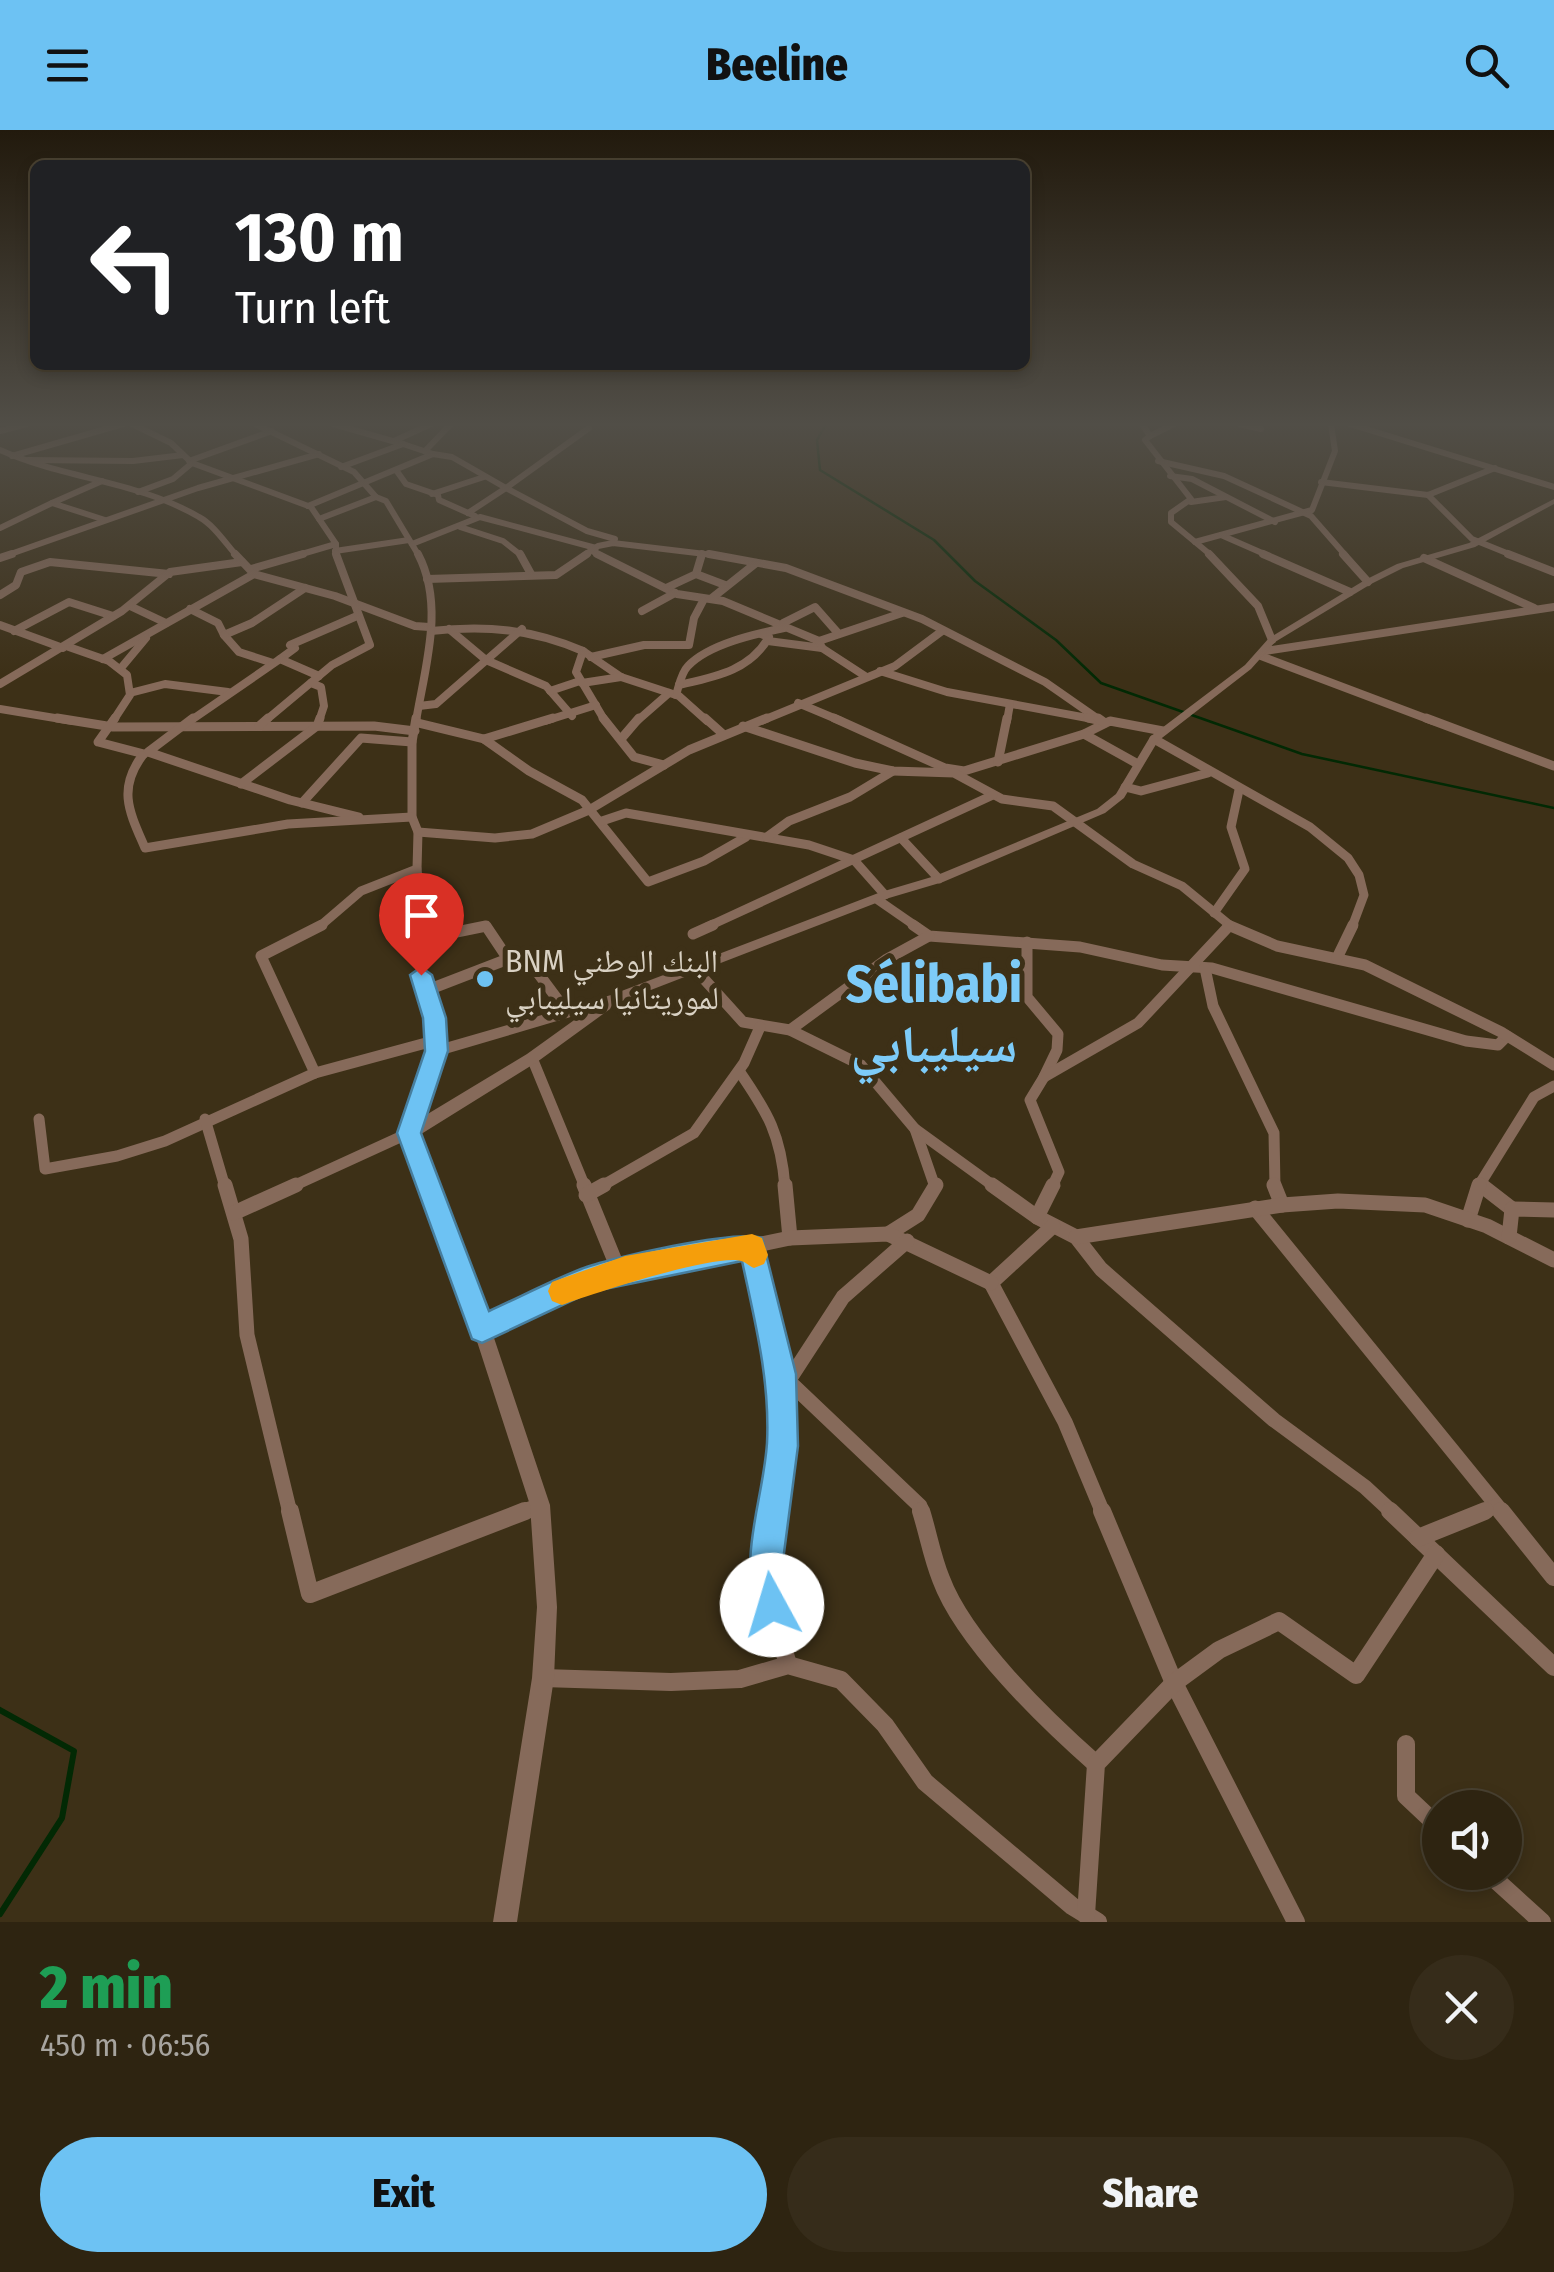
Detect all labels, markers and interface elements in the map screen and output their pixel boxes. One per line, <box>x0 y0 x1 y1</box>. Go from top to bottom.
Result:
icon: menu <box>40 38 95 93</box>
text: Beeline <box>706 38 848 92</box>
icon: search <box>1459 38 1514 93</box>
text: 130 m <box>235 196 404 280</box>
icon: left <box>70 200 200 330</box>
text: Turn left <box>235 281 390 335</box>
pin <box>379 873 464 976</box>
icon: arrive <box>394 888 449 943</box>
place label: BNM البنك الوطني لموريتانيا سيليبابي <box>505 942 719 1023</box>
district label: Sélibabi سيليبابي <box>846 953 1022 1084</box>
marker: BNM البنك الوطني لموريتانيا سيليبابي <box>474 968 496 990</box>
position arrow <box>720 1553 824 1657</box>
map controls <box>1422 1790 1522 1890</box>
button: sound <box>1422 1790 1522 1890</box>
text: 2 min <box>40 1952 173 2024</box>
button: close <box>1409 1955 1514 2060</box>
text: 450 m · 06:56 <box>40 2026 211 2064</box>
button: Exit <box>40 2137 767 2252</box>
button: Share <box>787 2137 1514 2252</box>

